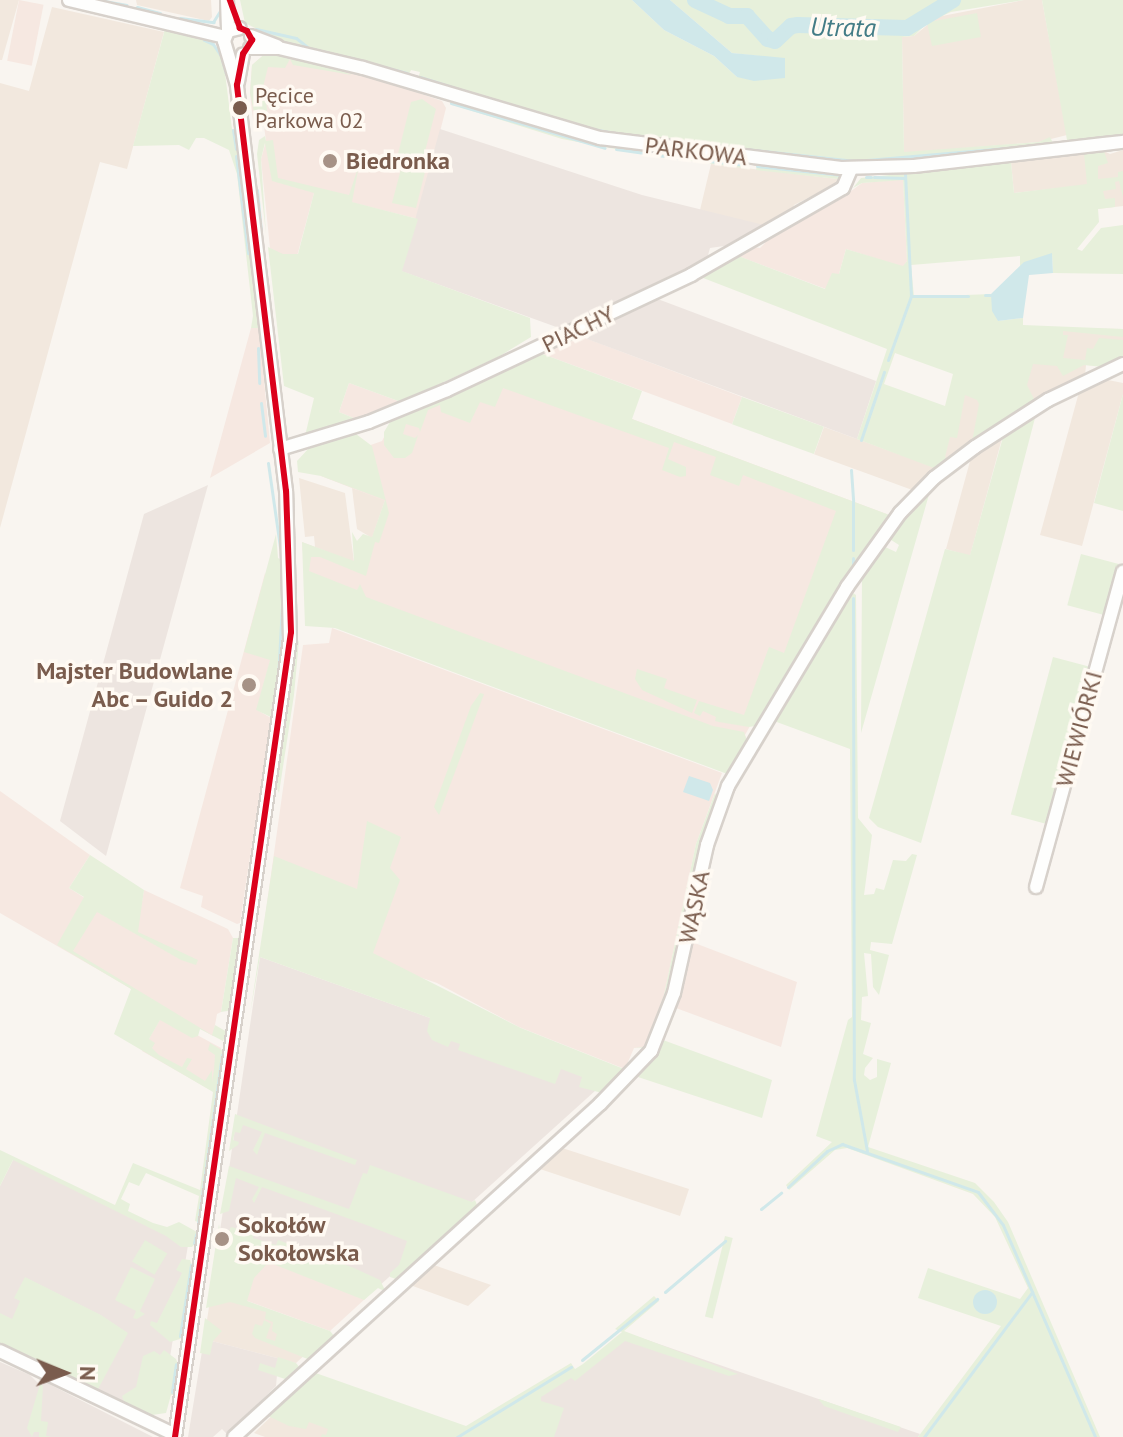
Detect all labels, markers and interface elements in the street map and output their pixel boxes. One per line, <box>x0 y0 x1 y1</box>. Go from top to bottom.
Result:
water label: Utrata <box>810 11 876 43</box>
place label: Pęcice Parkowa 02 <box>255 82 364 134</box>
marker: Pęcice Parkowa 02 <box>232 100 248 116</box>
street label: PARKOWA <box>643 130 749 172</box>
place label: Biedronka <box>346 147 450 175</box>
marker: Biedronka <box>321 152 339 170</box>
street label: PIACHY <box>537 299 619 359</box>
place label: Majster Budowlane Abc – Guido 2 <box>36 657 233 713</box>
street label: WIEWIÓRKI <box>1050 668 1108 790</box>
marker: Majster Budowlane Abc – Guido 2 <box>240 676 258 694</box>
street label: WĄSKA <box>672 868 716 946</box>
place label: Sokołów Sokołowska <box>238 1211 359 1267</box>
marker: Sokołów Sokołowska <box>213 1230 231 1248</box>
north arrow <box>24 1333 104 1413</box>
text: N <box>74 1366 102 1381</box>

